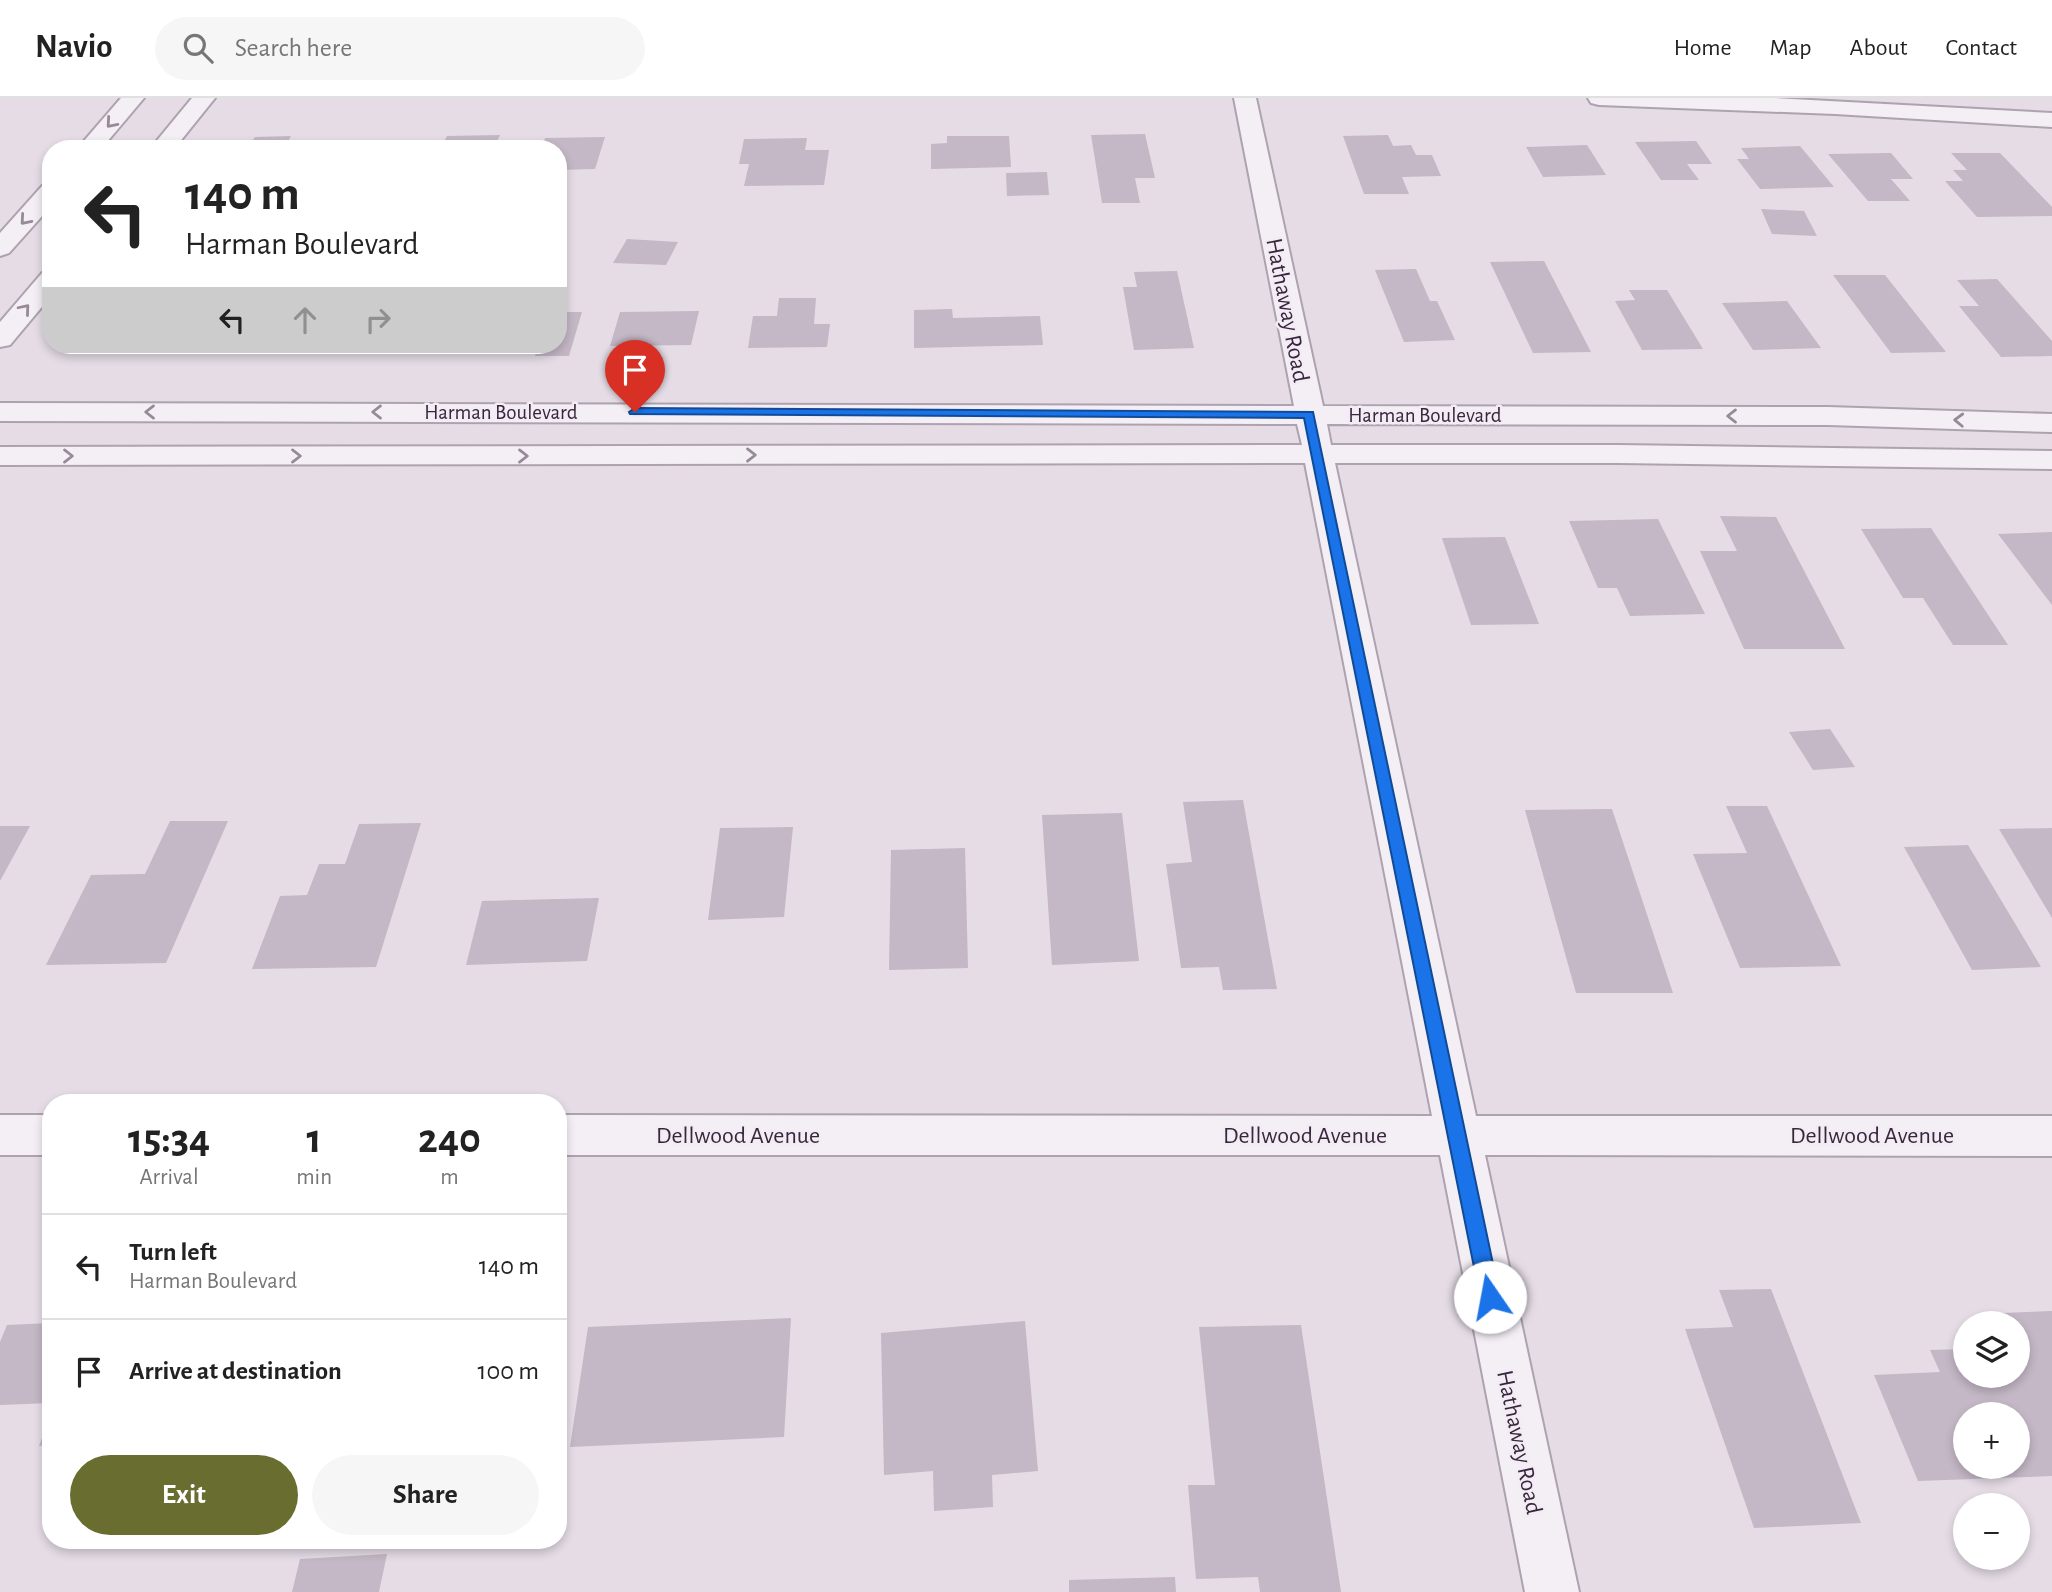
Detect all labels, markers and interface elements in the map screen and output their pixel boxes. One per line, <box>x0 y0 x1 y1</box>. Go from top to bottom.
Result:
search box <box>155 17 645 80</box>
icon: search <box>179 29 217 67</box>
text: Navio <box>35 31 113 64</box>
text: Search here <box>235 35 352 61</box>
text: Home <box>1674 36 1732 60</box>
text: Map <box>1770 36 1812 60</box>
text: About <box>1850 36 1907 60</box>
text: Contact <box>1945 36 2017 60</box>
one-way arrow <box>106 115 119 128</box>
icon: left <box>70 168 161 259</box>
text: 140 m <box>185 170 300 219</box>
one-way arrow <box>21 211 33 224</box>
text: Harman Boulevard <box>185 228 419 260</box>
street label: Hathaway Road <box>1261 236 1313 384</box>
icon: left <box>213 301 251 339</box>
icon: ahead <box>286 301 324 339</box>
icon: right <box>359 301 397 339</box>
one-way arrow <box>17 305 29 318</box>
pin <box>605 340 665 412</box>
icon: arrive <box>616 351 654 389</box>
street label: Harman Boulevard <box>424 402 578 423</box>
one-way arrow <box>144 404 155 420</box>
one-way arrow <box>372 404 382 420</box>
street label: Harman Boulevard <box>1348 405 1502 426</box>
one-way arrow <box>1726 408 1737 424</box>
one-way arrow <box>1954 413 1965 428</box>
one-way arrow <box>63 448 74 464</box>
one-way arrow <box>291 448 301 464</box>
one-way arrow <box>518 448 529 464</box>
one-way arrow <box>745 448 756 463</box>
text: 15:34 <box>128 1118 210 1160</box>
text: 1 <box>307 1118 322 1160</box>
text: 240 <box>418 1118 481 1160</box>
street label: Dellwood Avenue <box>656 1124 820 1148</box>
street label: Dellwood Avenue <box>1223 1124 1387 1148</box>
street label: Dellwood Avenue <box>1790 1124 1954 1148</box>
text: Arrival <box>140 1166 199 1189</box>
text: min <box>296 1166 332 1189</box>
text: m <box>440 1166 459 1189</box>
text: Turn left <box>129 1239 217 1265</box>
icon: left <box>70 1248 108 1286</box>
text: 140 m <box>479 1253 539 1279</box>
position arrow <box>1453 1260 1527 1334</box>
text: Harman Boulevard <box>129 1270 297 1293</box>
map controls <box>1953 1311 2030 1570</box>
button: layers <box>1953 1311 2030 1388</box>
icon: arrive <box>70 1353 108 1391</box>
text: Arrive at destination <box>129 1358 342 1384</box>
text: 100 m <box>478 1358 539 1384</box>
street label: Hathaway Road <box>1492 1368 1546 1516</box>
button: + <box>1953 1402 2030 1479</box>
button: Exit <box>70 1455 298 1535</box>
button: Share <box>312 1455 539 1535</box>
button: − <box>1953 1493 2030 1570</box>

